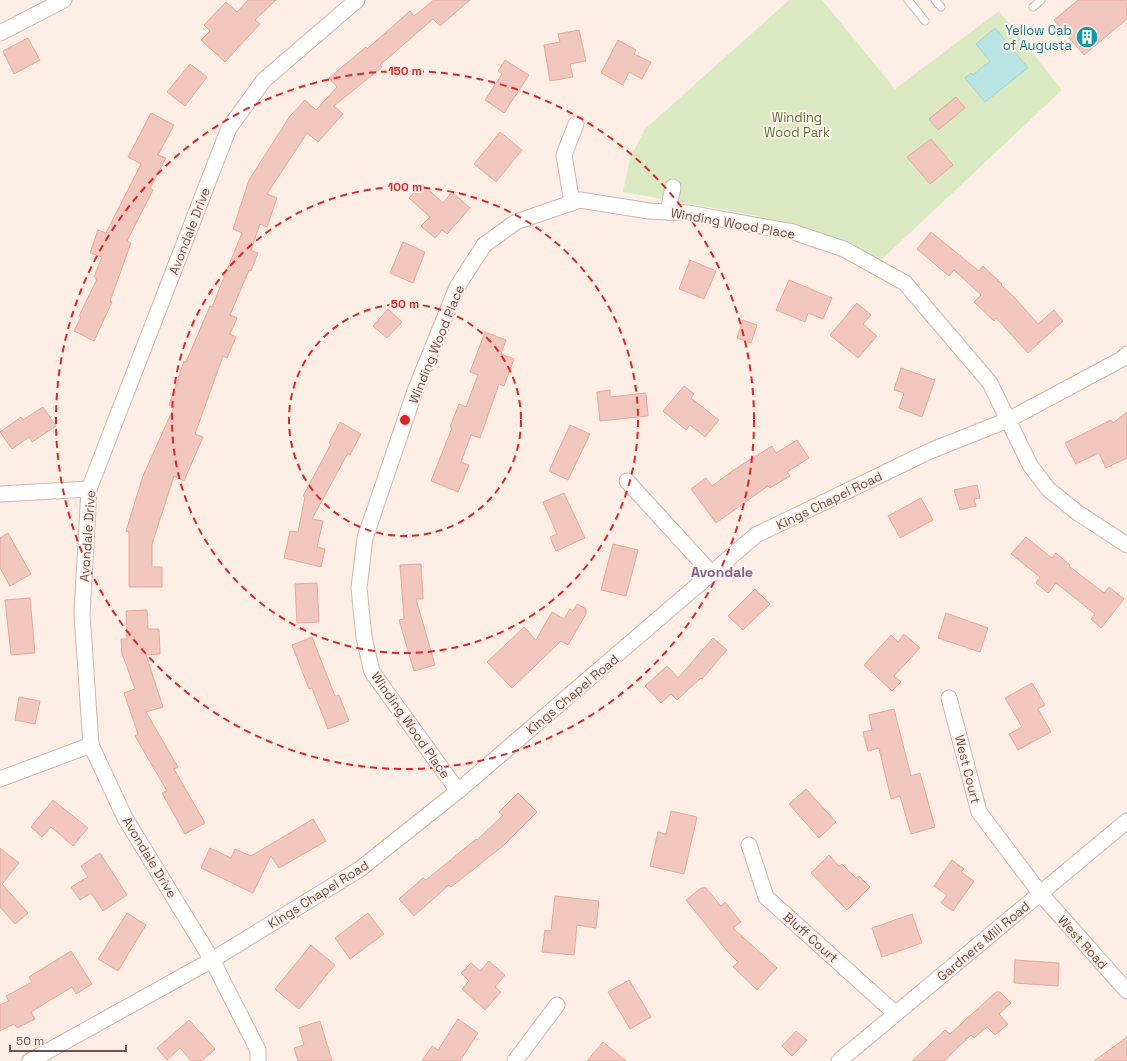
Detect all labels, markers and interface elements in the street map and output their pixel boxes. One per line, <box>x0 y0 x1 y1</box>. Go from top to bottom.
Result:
place label: Yellow Cab of Augusta <box>1003 22 1073 54</box>
building icon: Yellow Cab of Augusta <box>1074 24 1100 50</box>
text: 150 m <box>388 63 422 79</box>
park label: Winding Wood Park <box>764 109 830 141</box>
text: 100 m <box>388 179 422 195</box>
street label: Avondale Drive <box>165 185 214 277</box>
street label: Winding Wood Place <box>669 204 797 243</box>
street label: Winding Wood Place <box>405 282 468 406</box>
text: 50 m <box>391 296 419 312</box>
centre of rings <box>398 413 412 427</box>
street label: Kings Chapel Road <box>773 467 885 533</box>
street label: Avondale Drive <box>76 490 99 582</box>
district label: Avondale <box>691 563 753 581</box>
street label: Kings Chapel Road <box>522 651 622 738</box>
street label: Winding Wood Place <box>367 669 454 782</box>
street label: West Court <box>951 733 984 805</box>
street label: Avondale Drive <box>119 813 181 901</box>
street label: Kings Chapel Road <box>265 857 372 932</box>
street label: Gardners Mill Road <box>934 898 1033 985</box>
street label: Bluff Court <box>780 908 842 967</box>
street label: West Road <box>1054 912 1111 973</box>
scale bar <box>10 1027 126 1053</box>
text: 50 m <box>16 1033 44 1049</box>

